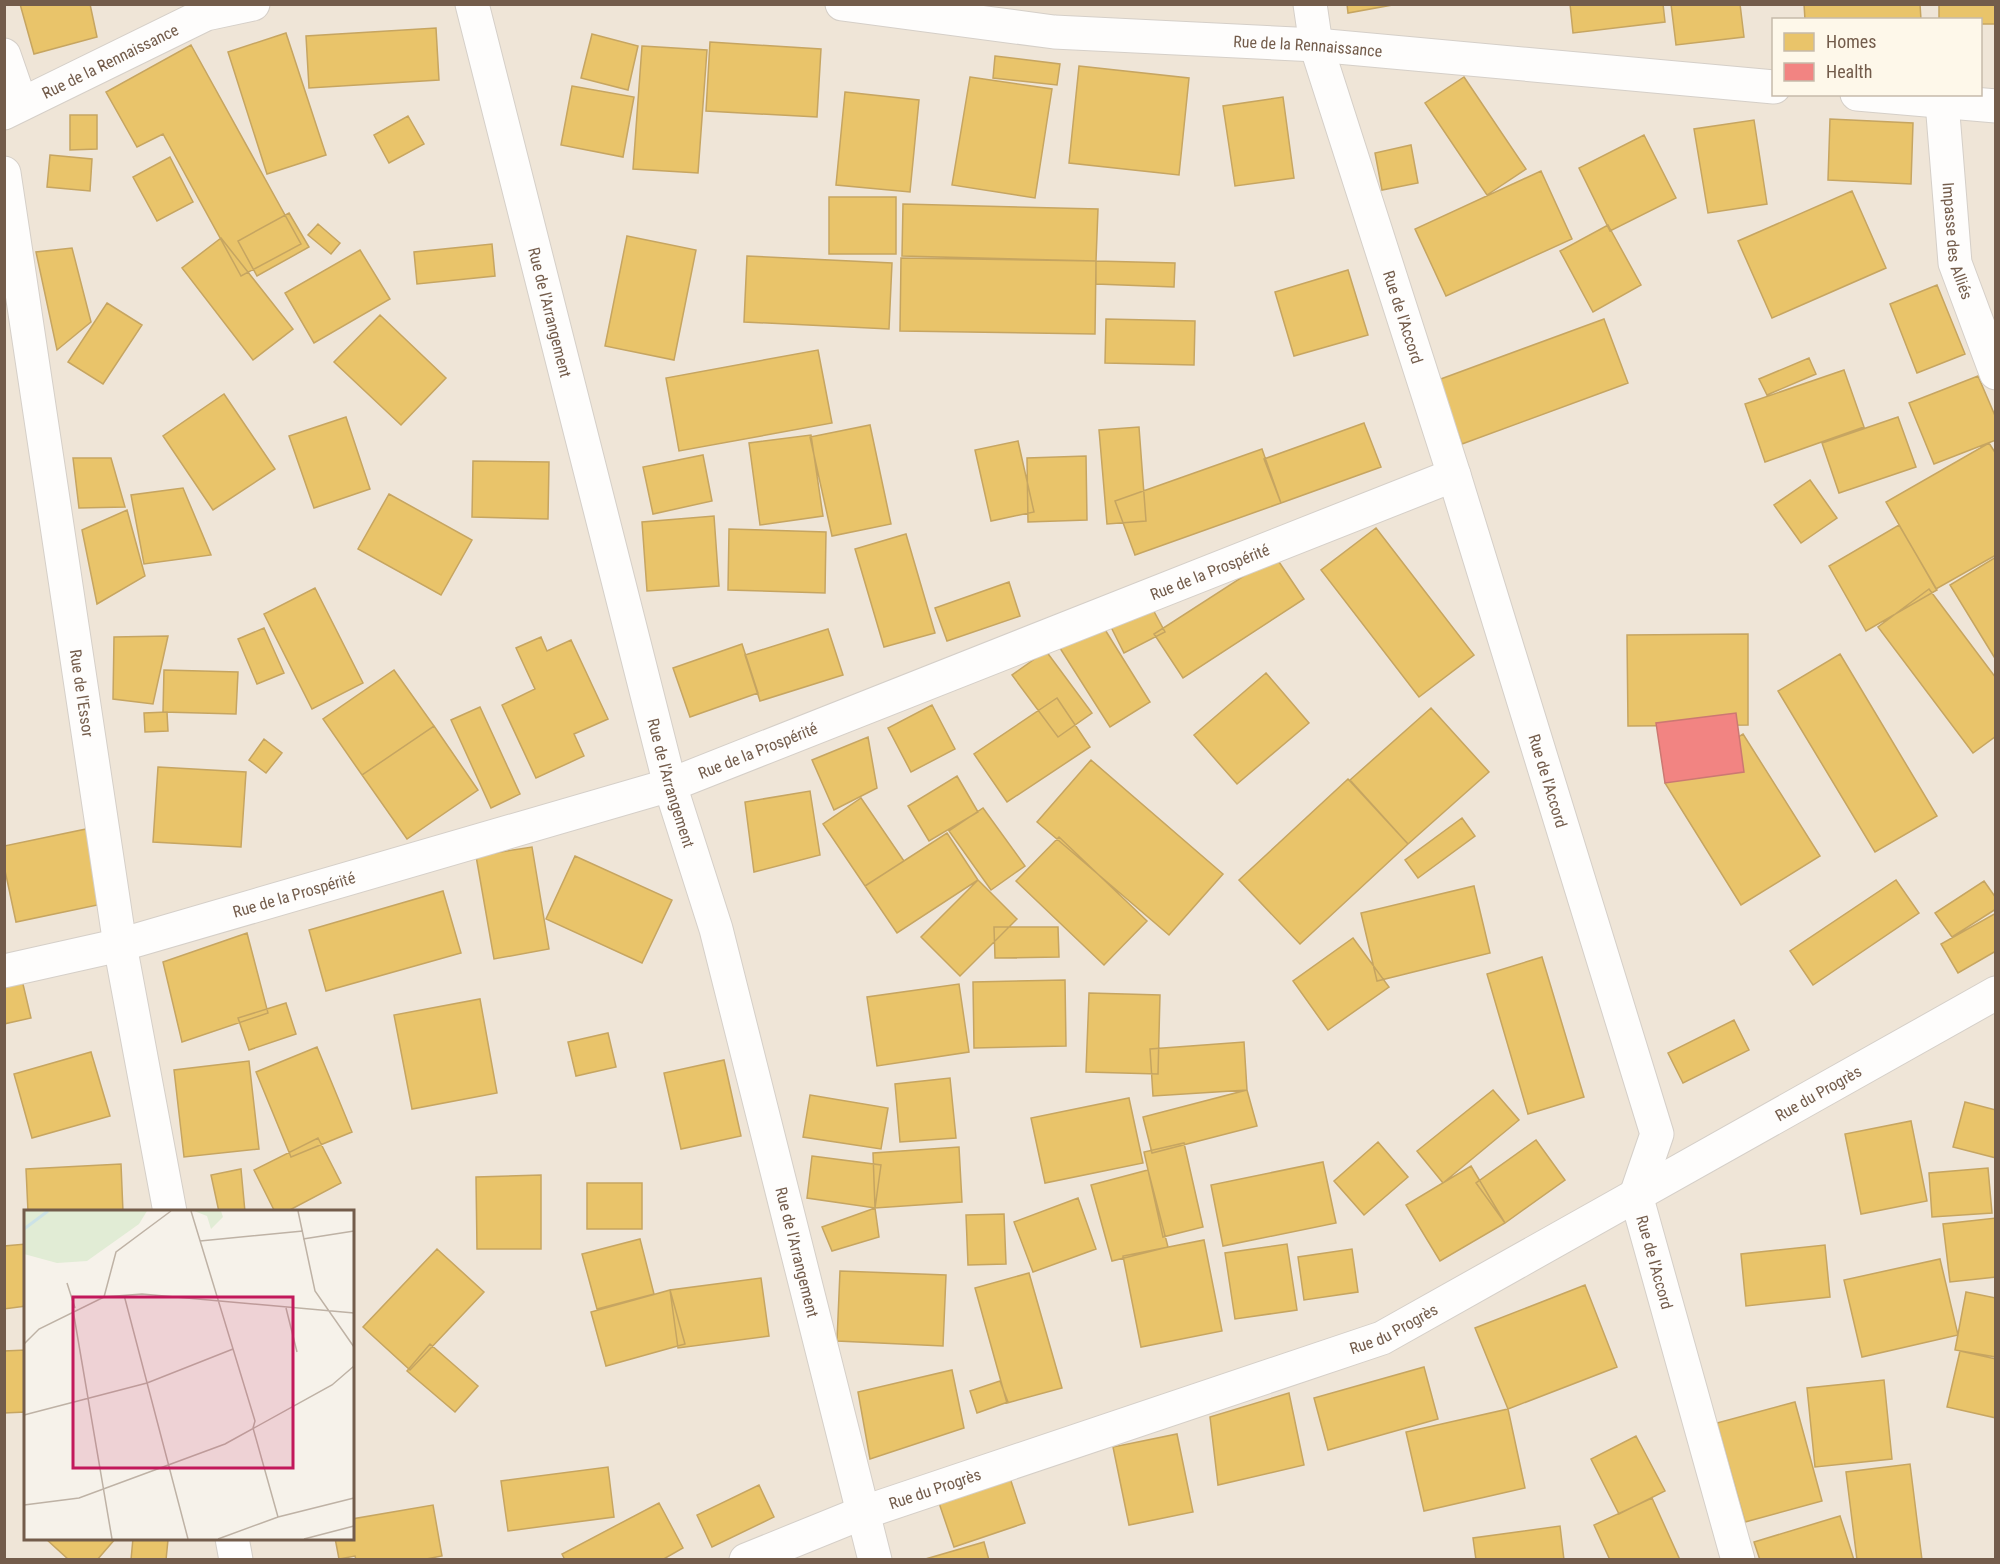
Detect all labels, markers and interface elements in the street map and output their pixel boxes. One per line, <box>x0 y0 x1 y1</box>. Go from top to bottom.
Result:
legend <box>1772 18 1982 96</box>
street label: Rue de la Rennaissance <box>39 20 181 102</box>
street label: Rue de la Rennaissance <box>1233 31 1383 61</box>
text: Homes <box>1826 31 1876 52</box>
text: Health <box>1826 61 1872 82</box>
street label: Impasse des Alliés <box>1939 182 1977 302</box>
street label: Rue de l'Arrangement <box>525 245 576 380</box>
street label: Rue de l'Accord <box>1379 268 1427 366</box>
street label: Rue de la Prospérité <box>1147 539 1272 604</box>
street label: Rue de l'Essor <box>66 648 98 738</box>
street label: Rue de l'Arrangement <box>644 716 699 850</box>
street label: Rue de la Prospérité <box>695 718 820 782</box>
street label: Rue de l'Accord <box>1525 732 1572 830</box>
street label: Rue de la Prospérité <box>230 868 357 921</box>
street label: Rue du Progrès <box>1772 1061 1864 1125</box>
street label: Rue de l'Arrangement <box>772 1185 823 1319</box>
inset map <box>24 1210 354 1540</box>
street label: Rue de l'Accord <box>1633 1213 1677 1311</box>
street label: Rue du Progrès <box>1347 1299 1441 1358</box>
street label: Rue du Progrès <box>886 1464 983 1513</box>

